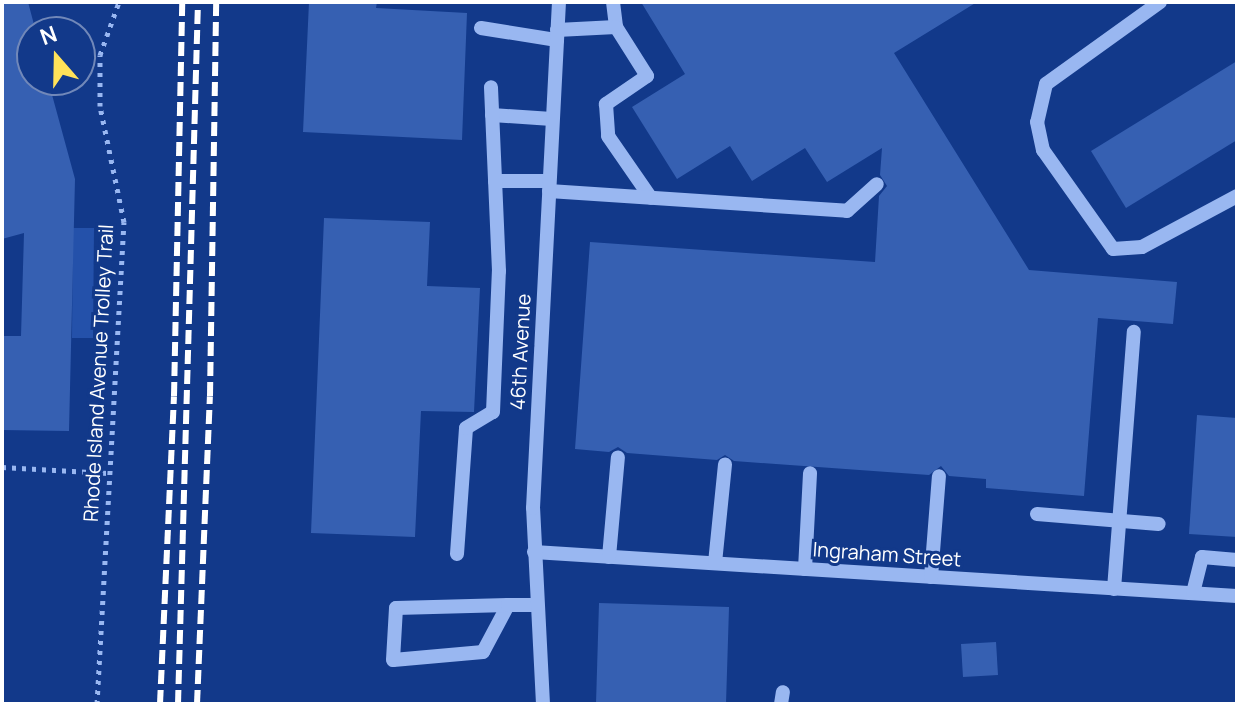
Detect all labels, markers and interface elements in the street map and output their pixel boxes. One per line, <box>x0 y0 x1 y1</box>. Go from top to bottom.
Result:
north arrow <box>16 16 96 96</box>
text: N <box>36 19 61 52</box>
street label: Rhode Island Avenue Trolley Trail <box>78 223 118 523</box>
street label: 46th Avenue <box>505 293 535 411</box>
street label: Ingraham Street <box>812 537 962 571</box>

